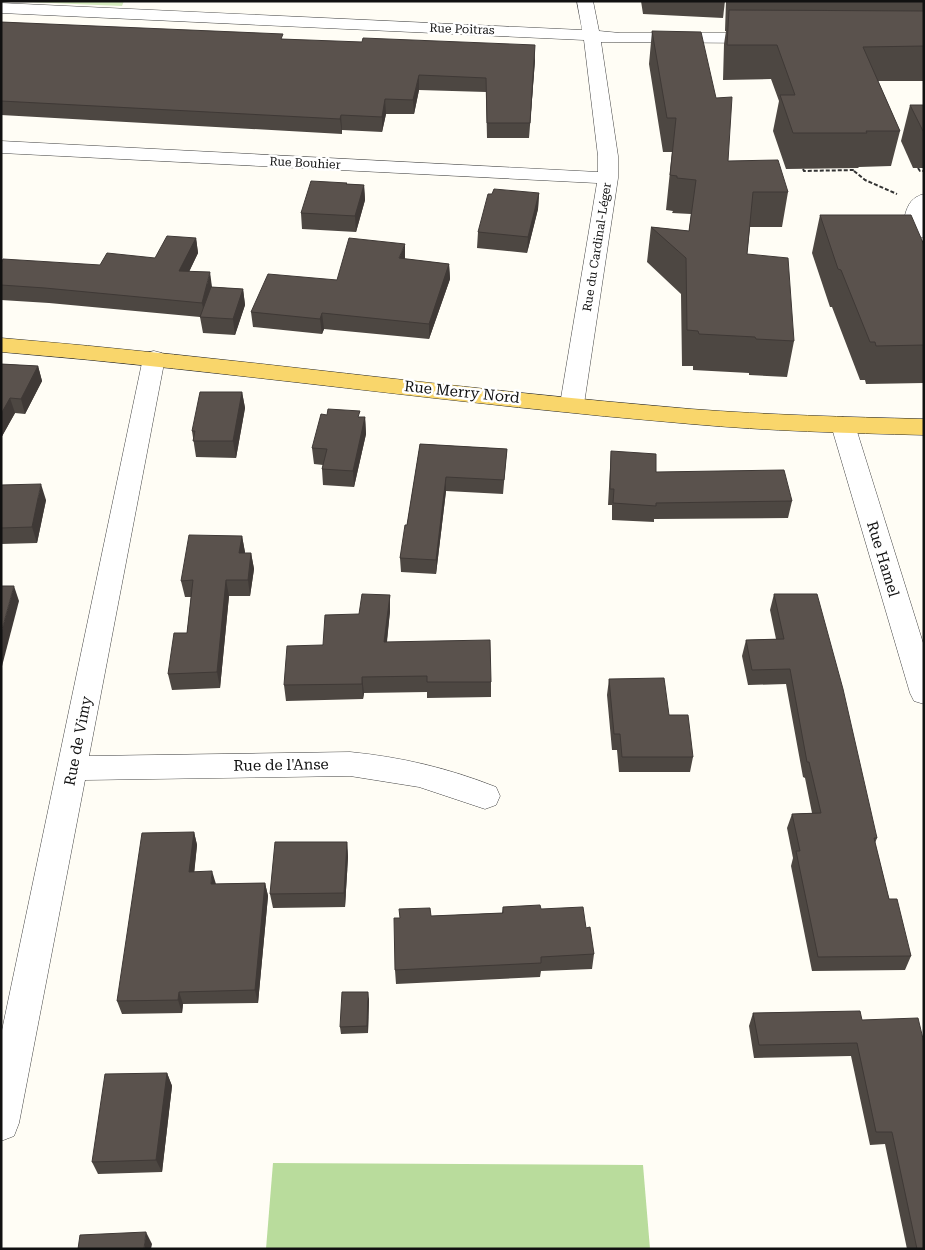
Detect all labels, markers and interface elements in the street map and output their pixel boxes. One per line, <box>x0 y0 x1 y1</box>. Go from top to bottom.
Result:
street label: Rue Poitras <box>429 21 495 37</box>
street label: Rue Bouhier <box>269 154 341 172</box>
street label: Rue du Cardinal-Léger <box>580 182 614 312</box>
street label: Rue Merry Nord <box>403 377 521 407</box>
street label: Rue Hamel <box>863 519 903 599</box>
street label: Rue de Vimy <box>60 695 96 787</box>
street label: Rue de l'Anse <box>233 755 329 775</box>

